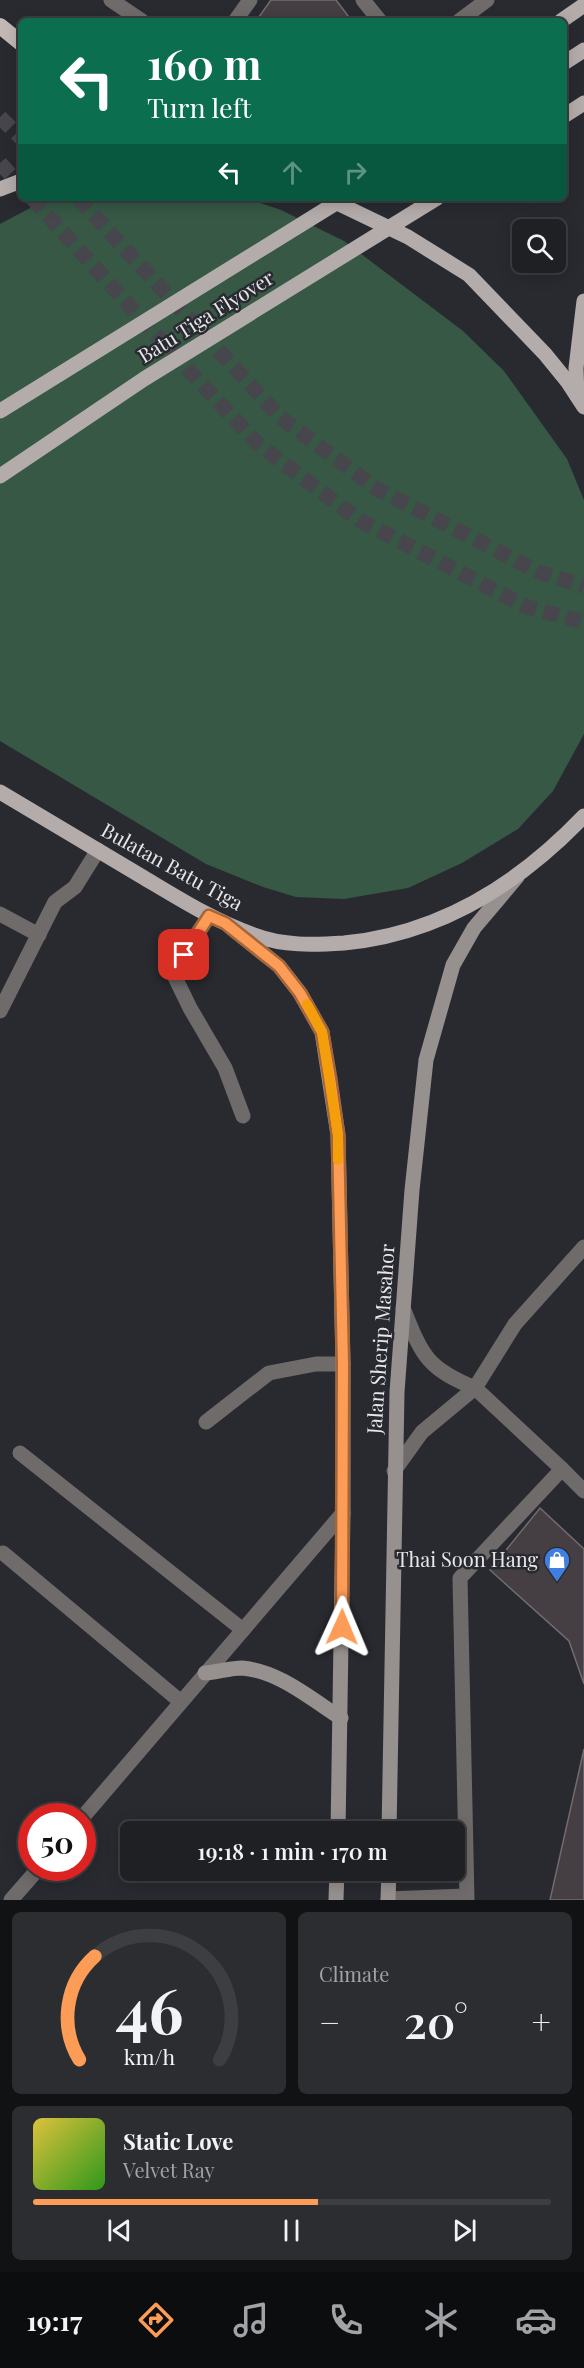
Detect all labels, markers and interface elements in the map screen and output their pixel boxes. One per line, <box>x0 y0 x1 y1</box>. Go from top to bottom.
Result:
text: 160 m <box>147 35 262 91</box>
icon: left <box>48 42 126 120</box>
text: Turn left <box>147 89 251 125</box>
icon: left <box>213 156 246 189</box>
icon: ahead <box>276 156 309 189</box>
icon: right <box>339 156 372 189</box>
map controls <box>512 219 566 273</box>
button: search <box>512 219 566 273</box>
street label: Batu Tiga Flyover <box>132 263 278 368</box>
street label: Bulatan Batu Tiga <box>97 816 248 916</box>
pin <box>158 929 209 980</box>
icon: arrive <box>167 938 200 971</box>
street label: Jalan Sherip Masahor <box>359 1243 400 1436</box>
place label: Thai Soon Hang <box>396 1545 538 1572</box>
shop icon: Thai Soon Hang <box>542 1545 572 1583</box>
position arrow <box>310 1595 374 1659</box>
speed limit sign: 50 <box>18 1803 96 1881</box>
text: 19:18 · 1 min · 170 m <box>197 1836 388 1866</box>
text: Climate <box>319 1960 389 1987</box>
text: 46 <box>115 1966 183 2050</box>
text: 20° <box>404 1990 468 2050</box>
text: − <box>319 1999 340 2043</box>
text: + <box>532 1999 551 2043</box>
text: km/h <box>123 2042 175 2070</box>
text: Static Love <box>123 2126 233 2156</box>
text: Velvet Ray <box>123 2156 215 2183</box>
icon: previous <box>103 2214 136 2247</box>
icon: pause <box>275 2214 308 2247</box>
icon: next <box>448 2214 481 2247</box>
icon: directions <box>135 2299 177 2341</box>
icon: music <box>230 2299 272 2341</box>
icon: phone <box>325 2299 367 2341</box>
icon: climate <box>420 2299 462 2341</box>
icon: car <box>515 2299 557 2341</box>
text: 19:17 <box>27 2302 82 2338</box>

